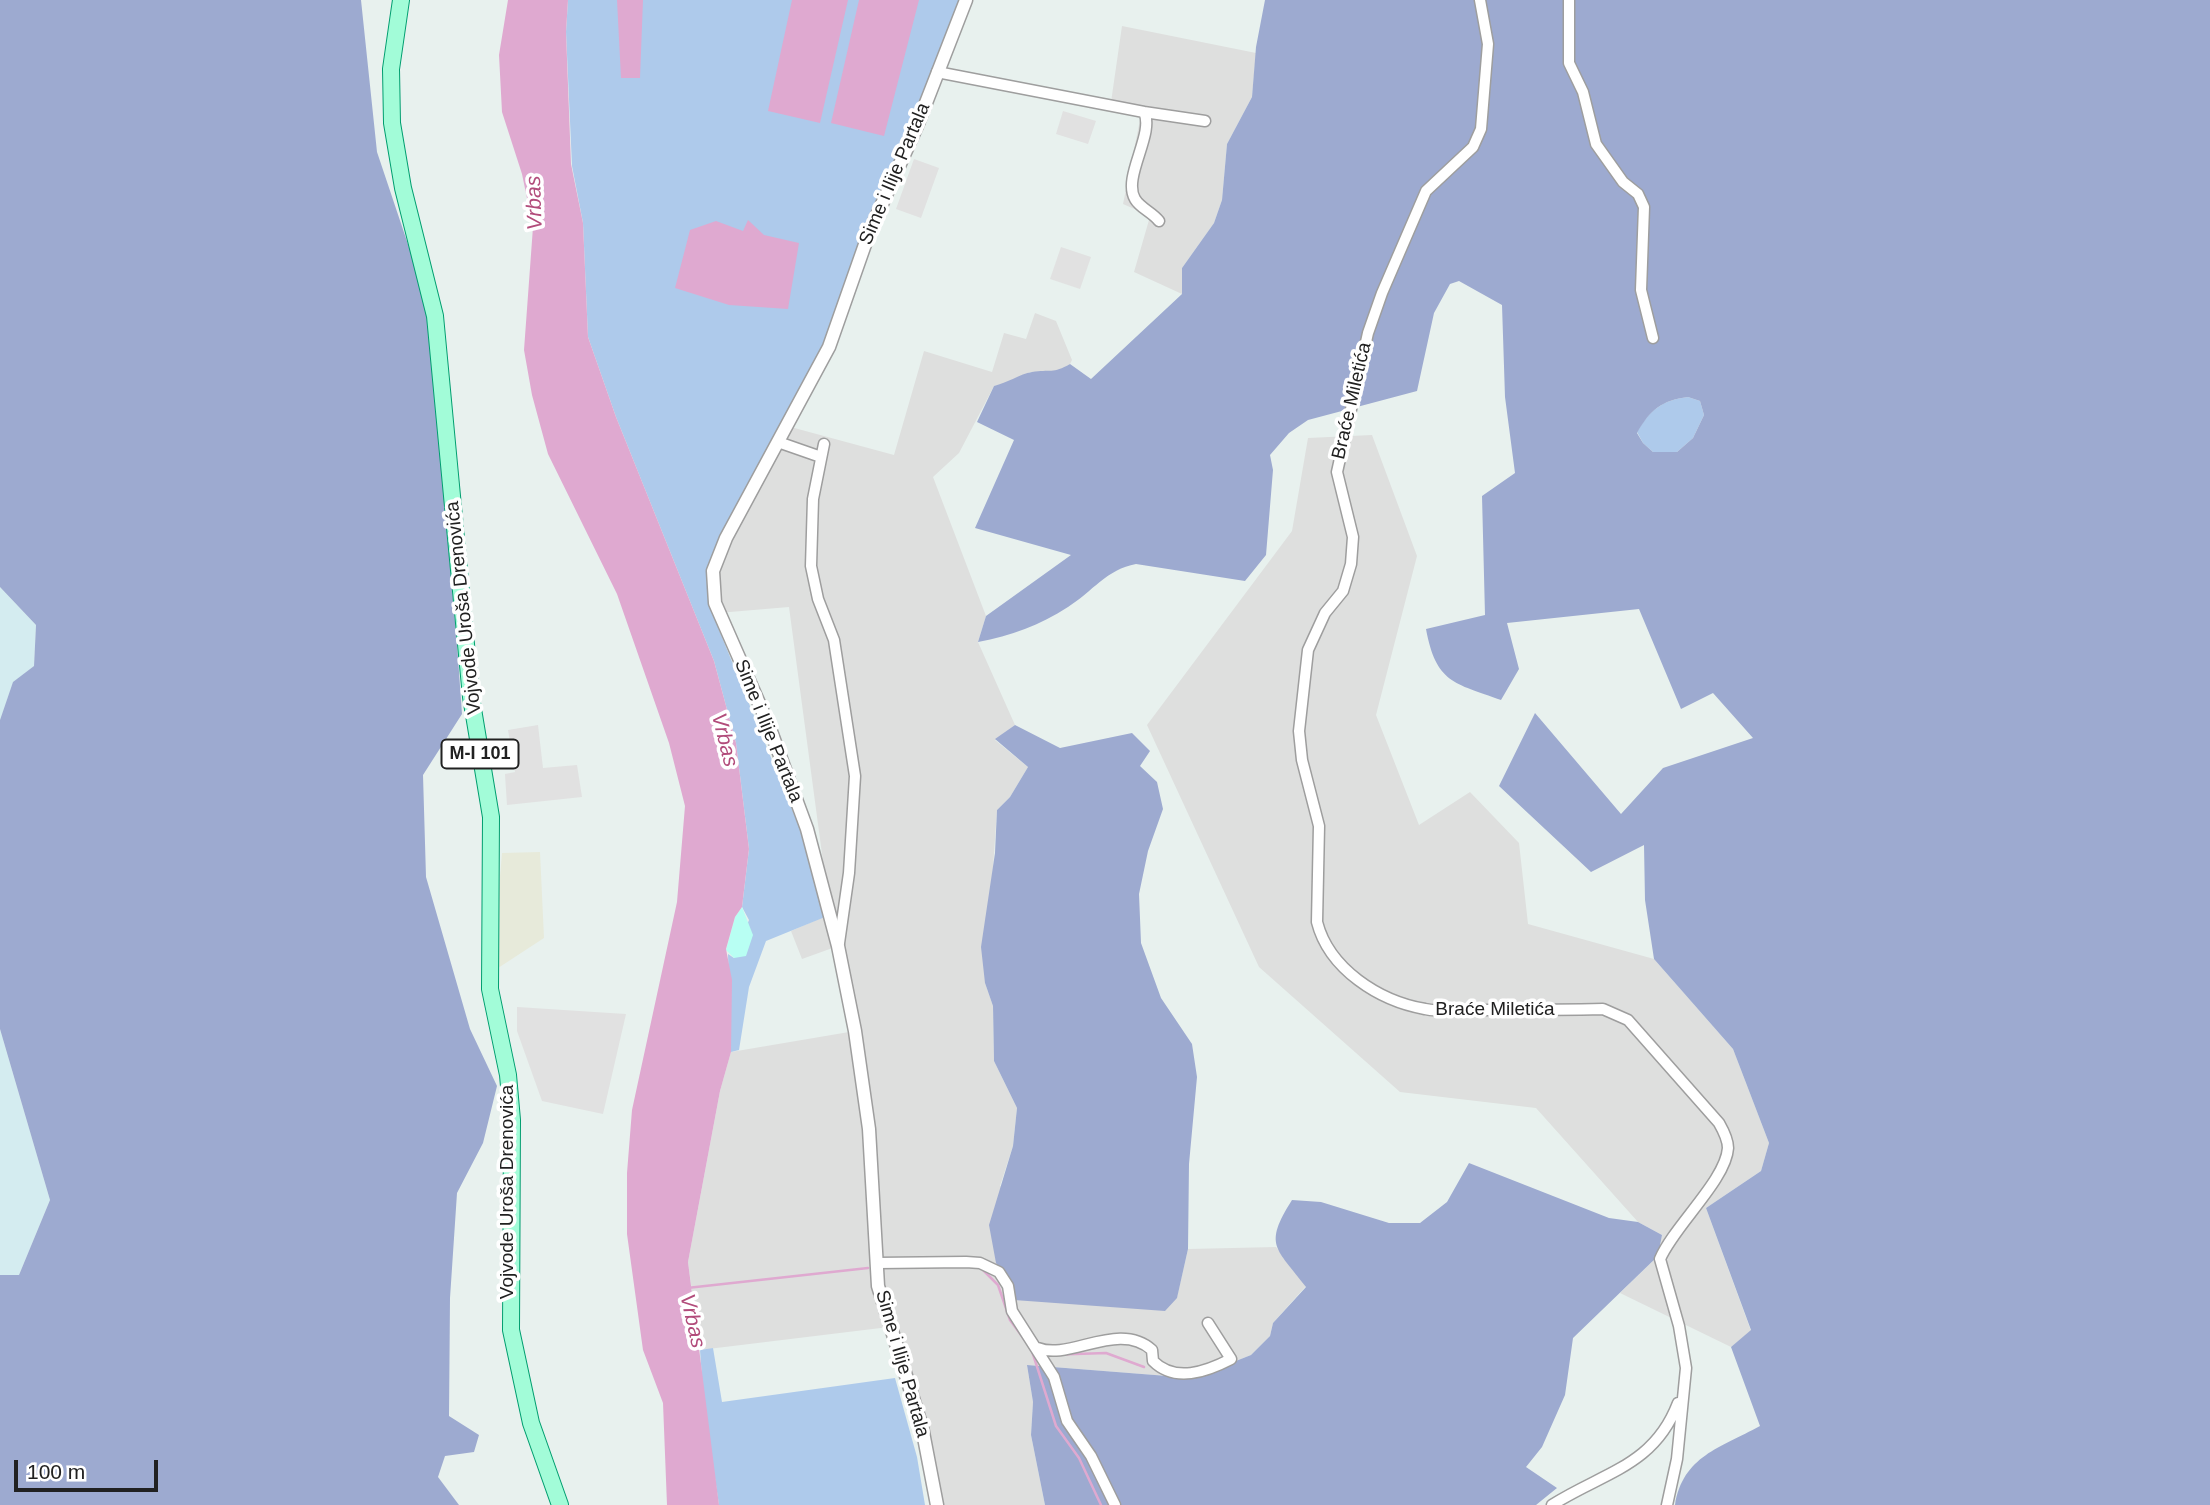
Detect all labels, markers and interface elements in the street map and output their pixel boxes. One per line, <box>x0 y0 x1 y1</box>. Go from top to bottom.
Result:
street label: Sime i Ilije Partala <box>855 100 935 248</box>
water label: Vrbas <box>521 175 549 231</box>
street label: Braće Miletića <box>1327 340 1377 462</box>
street label: Vojvode Uroša Drenovića <box>441 500 487 716</box>
street label: Sime i Ilije Partala <box>729 656 807 806</box>
water label: Vrbas <box>705 711 743 769</box>
road number: M-I 101 <box>442 740 518 768</box>
street label: Braće Miletića <box>1435 999 1555 1021</box>
street label: Vojvode Uroša Drenovića <box>497 1085 519 1299</box>
street label: Sime i Ilije Partala <box>870 1288 934 1440</box>
water label: Vrbas <box>674 1292 710 1350</box>
scale bar <box>18 1446 161 1490</box>
text: 100 m <box>27 1460 85 1483</box>

